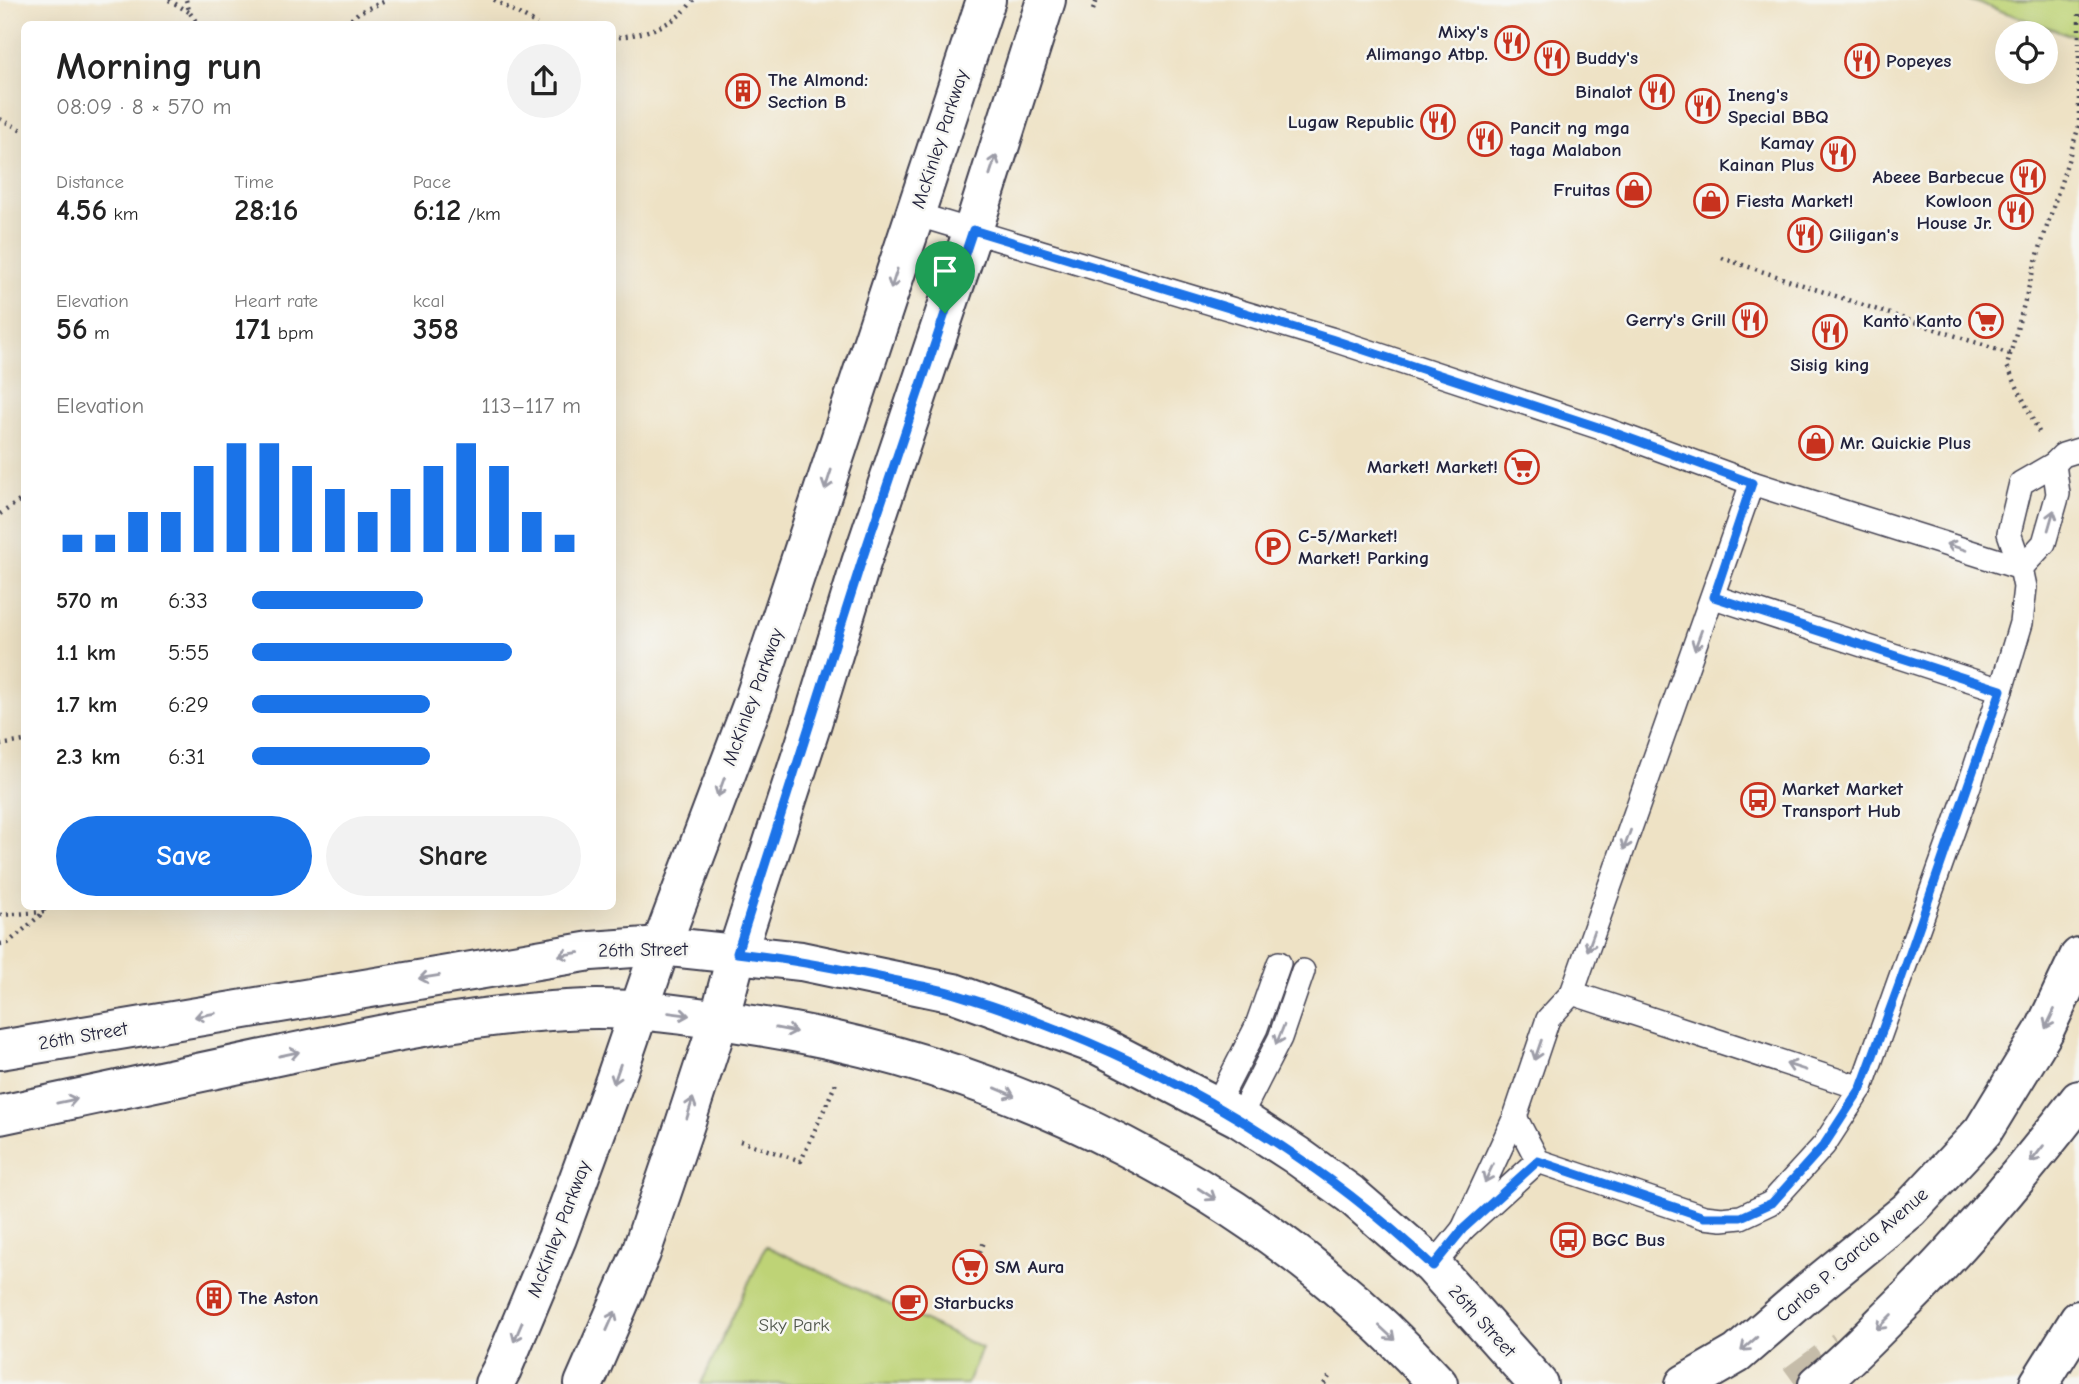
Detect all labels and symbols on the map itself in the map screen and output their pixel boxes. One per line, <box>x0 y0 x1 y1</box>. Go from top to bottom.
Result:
place label: Mixy's Alimango Atbp. <box>1366 21 1488 65</box>
restaurant icon: Mixy's Alimango Atbp. <box>1493 24 1531 62</box>
restaurant icon: Buddy's <box>1533 39 1571 77</box>
restaurant icon: Popeyes <box>1843 42 1881 80</box>
place label: Buddy's <box>1576 47 1638 69</box>
place label: Popeyes <box>1886 50 1951 72</box>
street label: McKinley Parkway <box>907 66 973 211</box>
place label: The Almond: Section B <box>768 69 868 113</box>
building icon: The Almond: Section B <box>724 72 762 110</box>
restaurant icon: Binalot <box>1638 73 1676 111</box>
place label: Binalot <box>1575 81 1633 103</box>
place label: Ineng's Special BBQ <box>1728 84 1828 128</box>
restaurant icon: Ineng's Special BBQ <box>1684 87 1722 125</box>
restaurant icon: Lugaw Republic <box>1419 103 1457 141</box>
place label: Lugaw Republic <box>1288 111 1414 133</box>
place label: Pancit ng mga taga Malabon <box>1509 117 1630 161</box>
restaurant icon: Pancit ng mga taga Malabon <box>1466 120 1504 158</box>
place label: Kamay Kainan Plus <box>1719 132 1814 176</box>
restaurant icon: Kamay Kainan Plus <box>1819 135 1857 173</box>
one-way arrow <box>988 154 1001 176</box>
restaurant icon: Abeee Barbecue <box>2009 158 2047 196</box>
place label: Abeee Barbecue <box>1872 166 2004 188</box>
shop icon: Fruitas <box>1615 171 1653 209</box>
place label: Fruitas <box>1553 179 1610 201</box>
shop icon: Fiesta Market! <box>1692 182 1730 220</box>
place label: Fiesta Market! <box>1736 190 1853 212</box>
place label: Kowloon House Jr. <box>1916 190 1992 234</box>
restaurant icon: Kowloon House Jr. <box>1997 193 2035 231</box>
restaurant icon: Giligan's <box>1786 216 1824 254</box>
place label: Giligan's <box>1829 224 1899 246</box>
pin <box>915 241 975 313</box>
one-way arrow <box>887 268 900 290</box>
restaurant icon: Gerry's Grill <box>1731 301 1769 339</box>
supermarket icon: Kanto Kanto <box>1967 302 2005 340</box>
place label: Gerry's Grill <box>1626 309 1726 331</box>
place label: Kanto Kanto <box>1863 310 1962 332</box>
restaurant icon: Sisig king <box>1811 313 1849 351</box>
place label: Sisig king <box>1790 354 1870 376</box>
shop icon: Mr. Quickie Plus <box>1797 424 1835 462</box>
place label: Mr. Quickie Plus <box>1840 432 1971 454</box>
supermarket icon: Market! Market! <box>1503 448 1541 486</box>
place label: Market! Market! <box>1367 456 1498 478</box>
one-way arrow <box>821 468 833 490</box>
one-way arrow <box>2045 510 2058 532</box>
place label: C-5/Market! Market! Parking <box>1298 525 1429 569</box>
parking icon: C-5/Market! Market! Parking <box>1254 528 1292 566</box>
one-way arrow <box>1946 540 1968 553</box>
street label: McKinley Parkway <box>718 625 788 769</box>
one-way arrow <box>1691 629 1703 651</box>
one-way arrow <box>714 775 726 797</box>
place label: Market Market Transport Hub <box>1782 778 1904 822</box>
bus stop icon: Market Market Transport Hub <box>1739 781 1777 819</box>
one-way arrow <box>1620 829 1632 851</box>
one-way arrow <box>1584 929 1596 951</box>
street label: 26th Street <box>598 938 689 962</box>
one-way arrow <box>558 948 581 961</box>
one-way arrow <box>418 971 441 984</box>
one-way arrow <box>667 1008 689 1021</box>
one-way arrow <box>2043 1008 2056 1029</box>
one-way arrow <box>194 1009 217 1022</box>
street label: 26th Street <box>37 1017 130 1055</box>
one-way arrow <box>774 1024 797 1038</box>
one-way arrow <box>1273 1024 1286 1045</box>
one-way arrow <box>1531 1039 1543 1061</box>
one-way arrow <box>277 1046 300 1060</box>
one-way arrow <box>1785 1060 1807 1072</box>
one-way arrow <box>610 1062 622 1084</box>
one-way arrow <box>993 1086 1015 1099</box>
one-way arrow <box>55 1094 78 1107</box>
one-way arrow <box>684 1097 697 1119</box>
one-way arrow <box>2029 1145 2045 1163</box>
street label: McKinley Parkway <box>523 1157 595 1301</box>
one-way arrow <box>1482 1162 1495 1183</box>
street label: Carlos P. Garcia Avenue <box>1772 1183 1932 1327</box>
one-way arrow <box>1197 1188 1217 1202</box>
bus stop icon: BGC Bus <box>1549 1221 1587 1259</box>
place label: BGC Bus <box>1592 1229 1665 1251</box>
supermarket icon: SM Aura <box>951 1248 989 1286</box>
place label: SM Aura <box>995 1256 1065 1278</box>
building icon: The Aston <box>195 1279 233 1317</box>
street label: 26th Street <box>1444 1280 1521 1362</box>
cafe icon: Starbucks <box>891 1284 929 1322</box>
place label: The Aston <box>238 1287 319 1309</box>
place label: Starbucks <box>934 1292 1014 1314</box>
one-way arrow <box>605 1311 618 1333</box>
park label: Sky Park <box>759 1314 830 1336</box>
one-way arrow <box>1876 1314 1893 1331</box>
one-way arrow <box>511 1321 524 1342</box>
one-way arrow <box>1378 1325 1396 1341</box>
one-way arrow <box>1740 1336 1758 1352</box>

